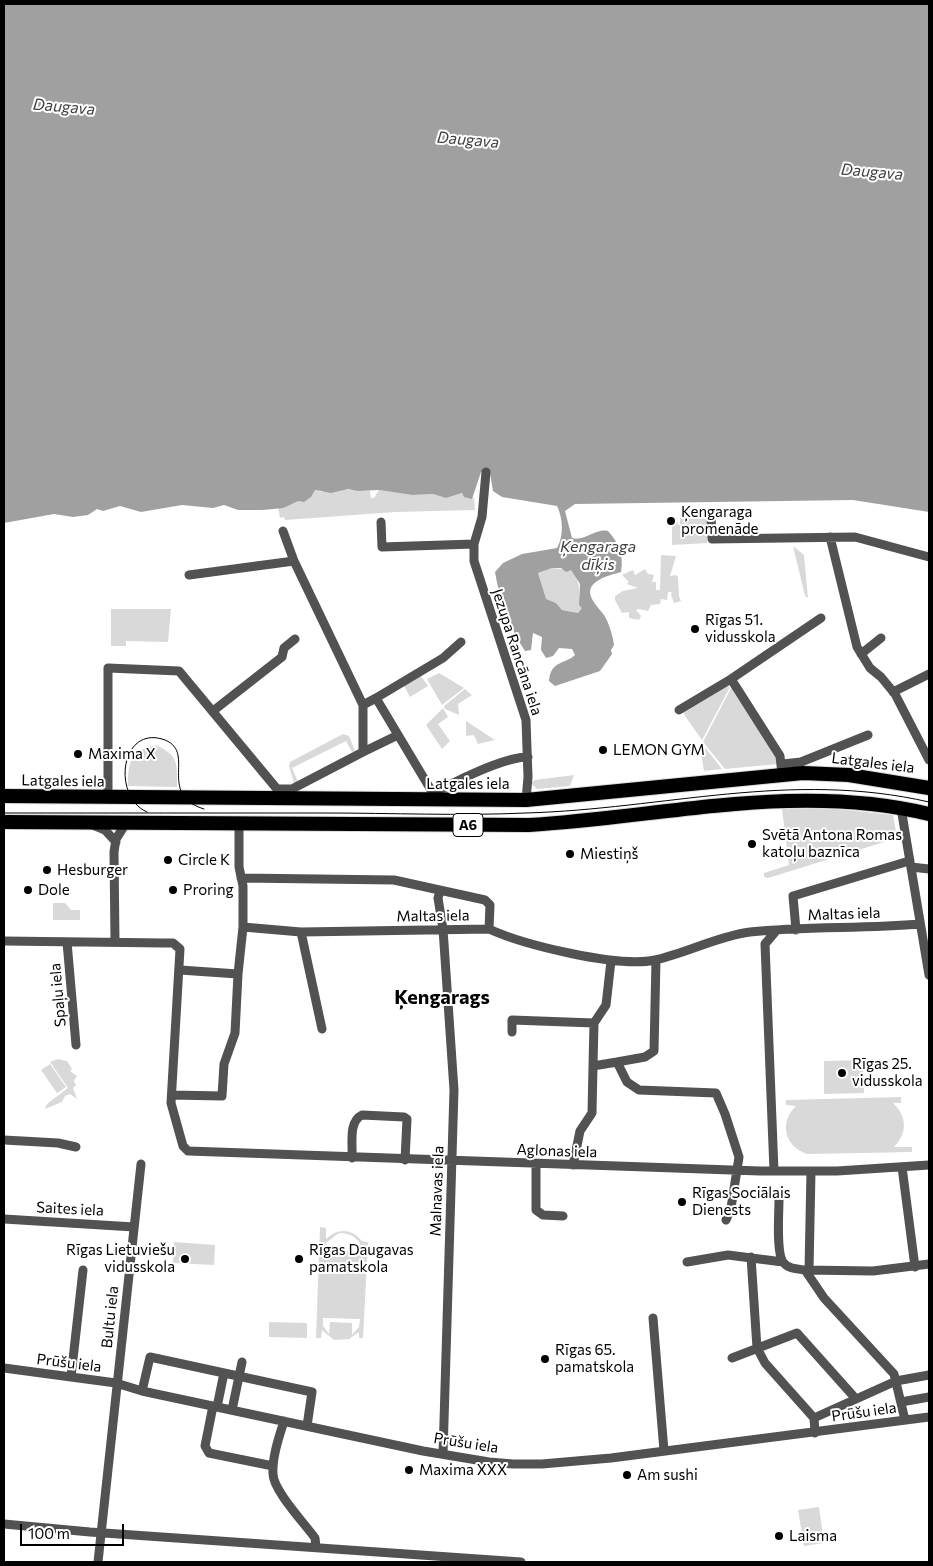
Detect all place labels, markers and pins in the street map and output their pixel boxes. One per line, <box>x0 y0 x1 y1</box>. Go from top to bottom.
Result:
place label: Ķengaraga promenāde <box>681 503 759 538</box>
marker: Ķengaraga promenāde <box>665 515 677 527</box>
place label: Rīgas 51. vidusskola <box>705 611 776 646</box>
marker: Rīgas 51. vidusskola <box>689 623 701 635</box>
place label: LEMON GYM <box>613 741 705 759</box>
marker: LEMON GYM <box>597 744 609 756</box>
place label: Maxima X <box>88 745 156 763</box>
marker: Maxima X <box>72 748 84 760</box>
place label: Svētā Antona Romas katoļu baznīca <box>762 826 902 861</box>
marker: Svētā Antona Romas katoļu baznīca <box>746 838 758 850</box>
place label: Miestiņš <box>580 845 638 863</box>
marker: Miestiņš <box>564 848 576 860</box>
place label: Circle K <box>178 851 230 869</box>
marker: Circle K <box>162 854 174 866</box>
place label: Hesburger <box>57 861 128 879</box>
marker: Hesburger <box>41 864 53 876</box>
place label: Dole <box>38 881 70 899</box>
place label: Proring <box>183 881 234 899</box>
marker: Dole <box>22 884 34 896</box>
marker: Proring <box>167 884 179 896</box>
place label: Rīgas 25. vidusskola <box>852 1055 923 1090</box>
marker: Rīgas 25. vidusskola <box>836 1067 848 1079</box>
place label: Rīgas Sociālais Dienests <box>692 1184 791 1219</box>
marker: Rīgas Sociālais Dienests <box>676 1196 688 1208</box>
place label: Rīgas Lietuviešu vidusskola <box>66 1241 175 1276</box>
place label: Rīgas Daugavas pamatskola <box>309 1241 414 1276</box>
marker: Rīgas Lietuviešu vidusskola <box>179 1253 191 1265</box>
marker: Rīgas Daugavas pamatskola <box>293 1253 305 1265</box>
place label: Rīgas 65. pamatskola <box>555 1341 634 1376</box>
marker: Rīgas 65. pamatskola <box>539 1353 551 1365</box>
place label: Maxima XXX <box>419 1461 507 1479</box>
marker: Maxima XXX <box>403 1464 415 1476</box>
place label: Am sushi <box>637 1466 698 1484</box>
marker: Am sushi <box>621 1469 633 1481</box>
place label: Laisma <box>789 1527 837 1545</box>
marker: Laisma <box>773 1530 785 1542</box>

